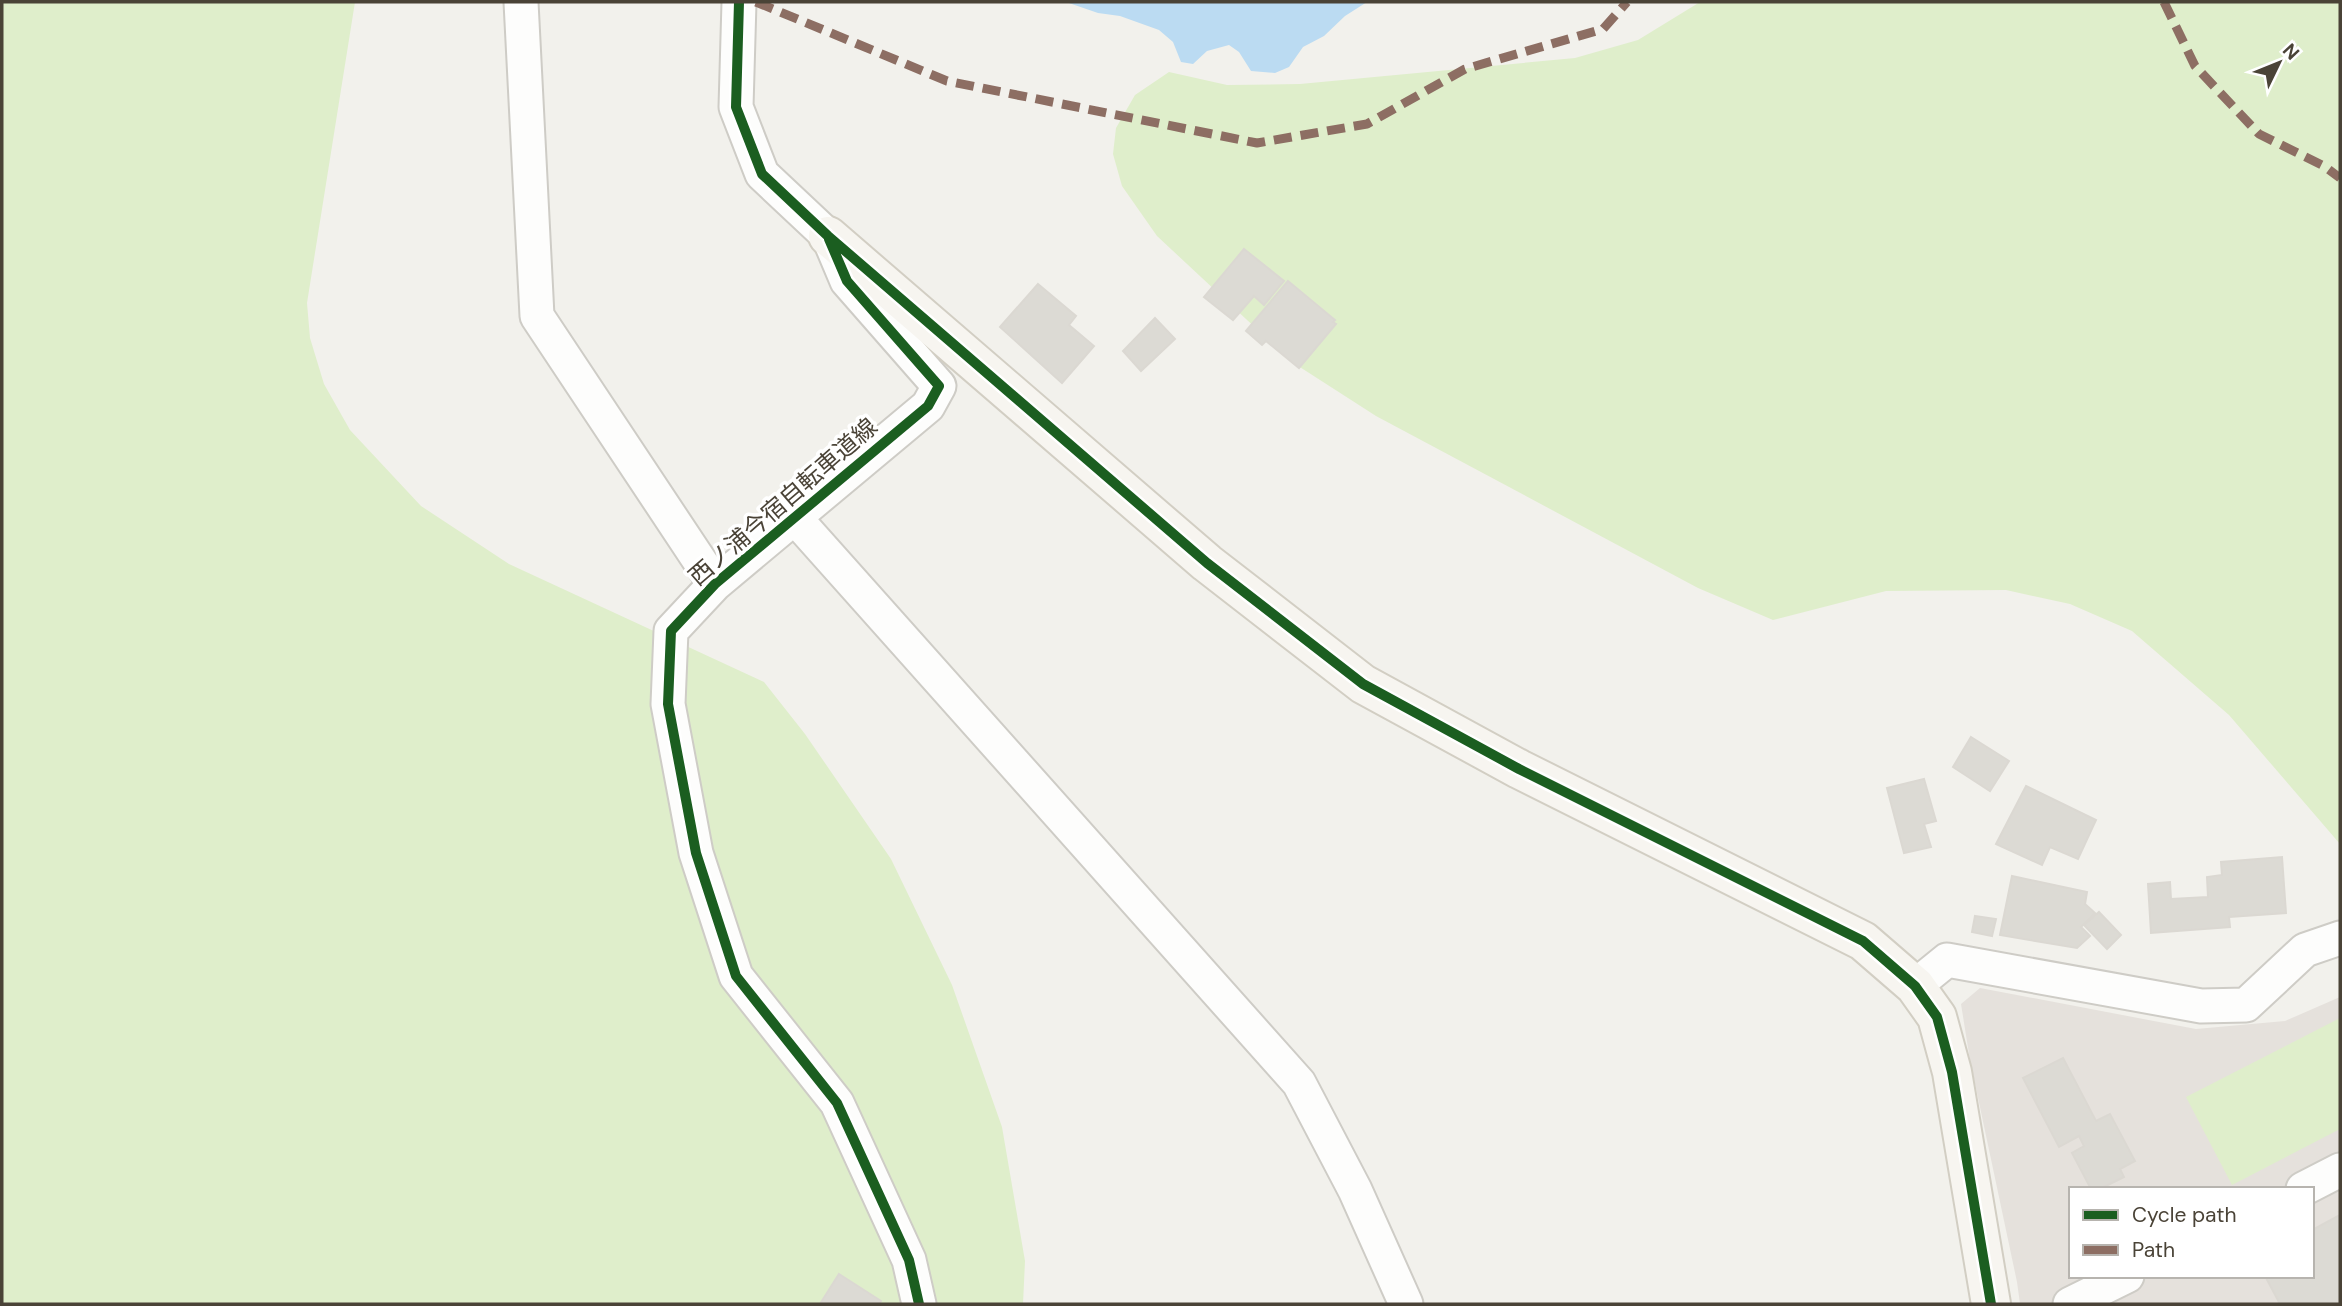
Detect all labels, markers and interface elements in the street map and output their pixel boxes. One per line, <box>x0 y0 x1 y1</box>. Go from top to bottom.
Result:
north arrow <box>2244 28 2314 98</box>
text: N <box>2277 38 2305 65</box>
street label: 西ノ浦今宿自転車道線 <box>682 411 883 592</box>
legend <box>2069 1187 2314 1278</box>
text: Cycle path <box>2132 1201 2237 1229</box>
text: Path <box>2132 1236 2175 1264</box>

